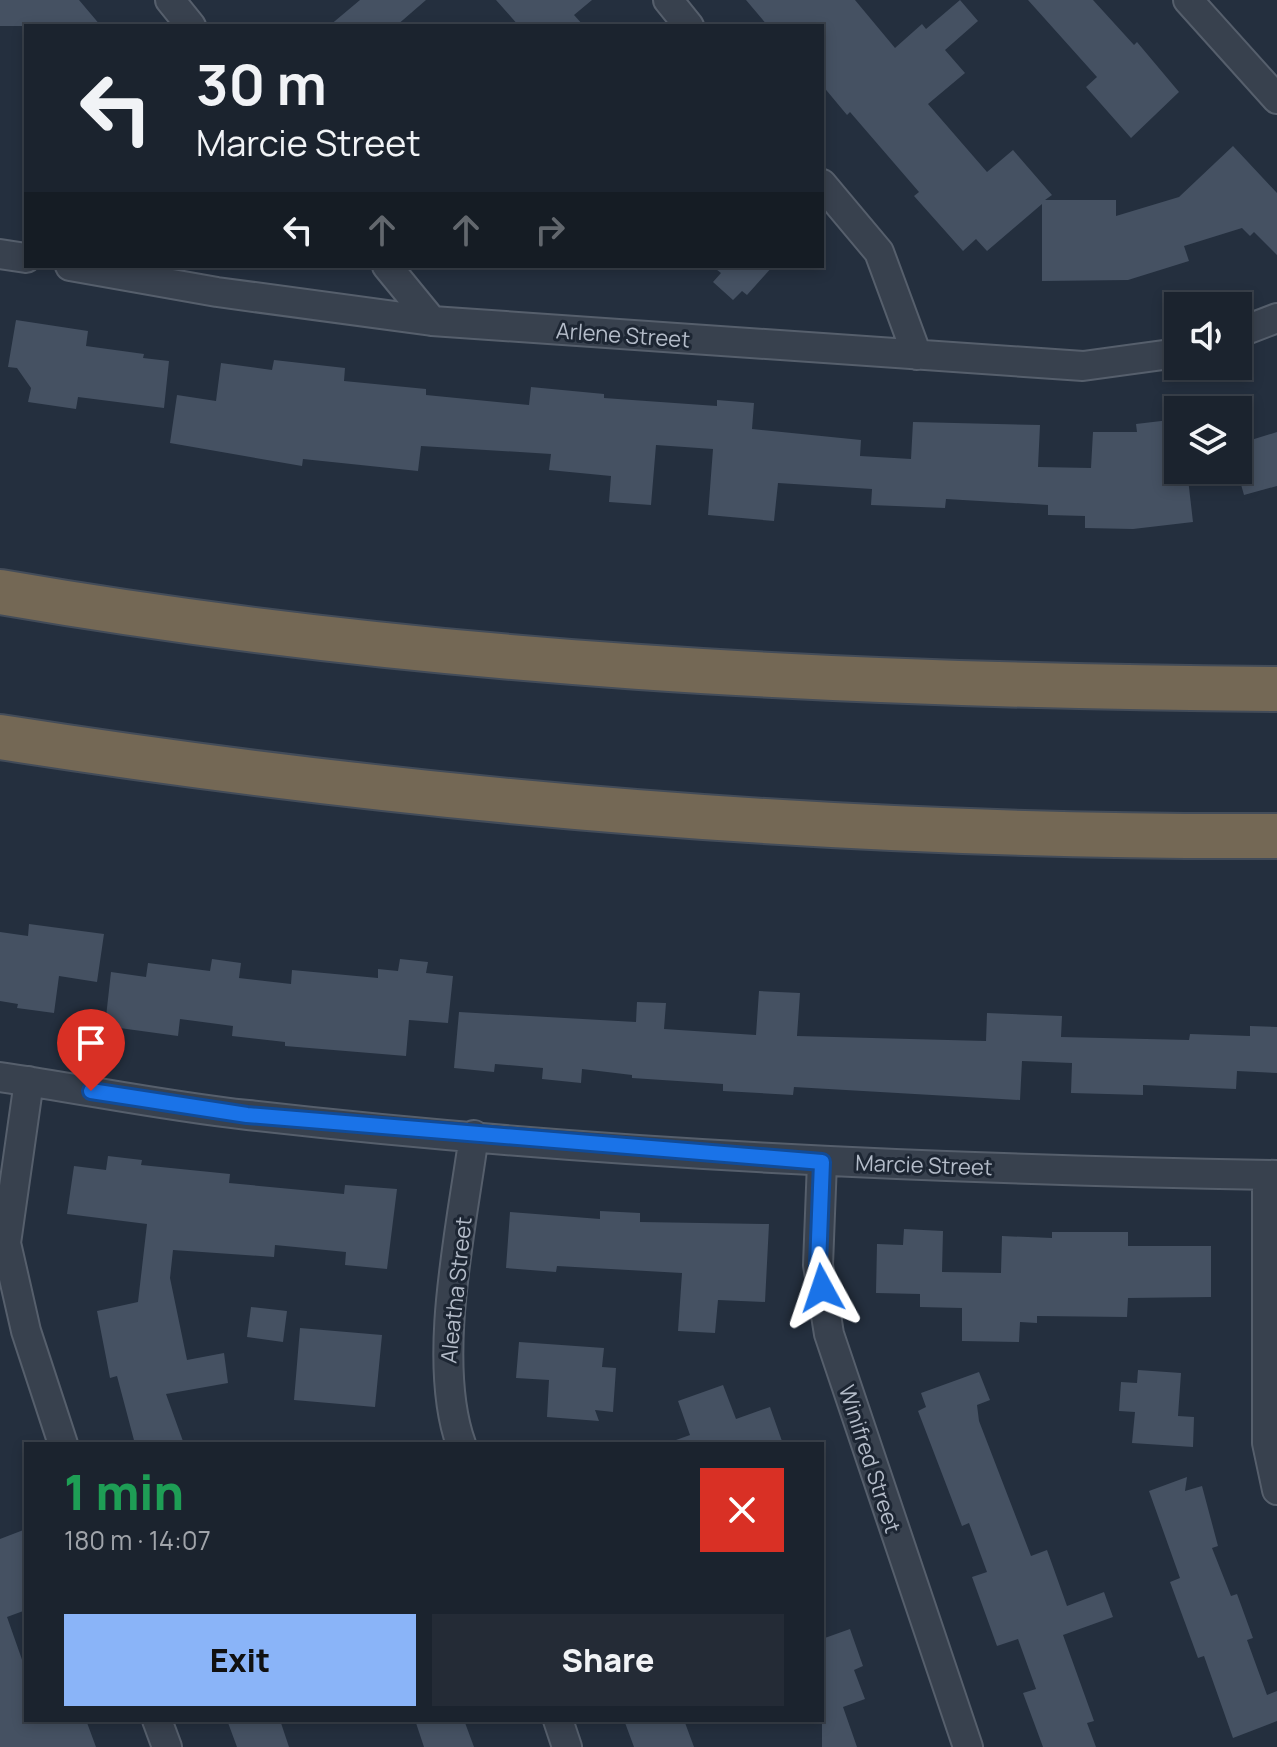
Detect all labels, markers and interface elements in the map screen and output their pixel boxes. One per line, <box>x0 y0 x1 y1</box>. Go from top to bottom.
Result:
text: 30 m <box>196 45 327 122</box>
icon: left <box>64 56 168 160</box>
text: Marcie Street <box>196 118 421 167</box>
icon: left <box>276 208 320 252</box>
icon: ahead <box>360 208 404 252</box>
icon: ahead <box>444 208 488 252</box>
icon: right <box>528 208 572 252</box>
map controls <box>1164 292 1252 484</box>
button: sound <box>1164 292 1252 380</box>
street label: Arlene Street <box>555 315 691 355</box>
button: layers <box>1164 396 1252 484</box>
pin <box>57 1009 125 1091</box>
icon: arrive <box>69 1021 113 1065</box>
street label: Marcie Street <box>855 1148 993 1182</box>
street label: Aleatha Street <box>433 1215 479 1365</box>
position arrow <box>780 1246 864 1330</box>
street label: Winifred Street <box>832 1381 908 1537</box>
text: 1 min <box>64 1459 184 1524</box>
button: close <box>700 1468 784 1552</box>
text: 180 m · 14:07 <box>64 1522 211 1558</box>
button: Exit <box>64 1614 416 1706</box>
button: Share <box>432 1614 784 1706</box>

